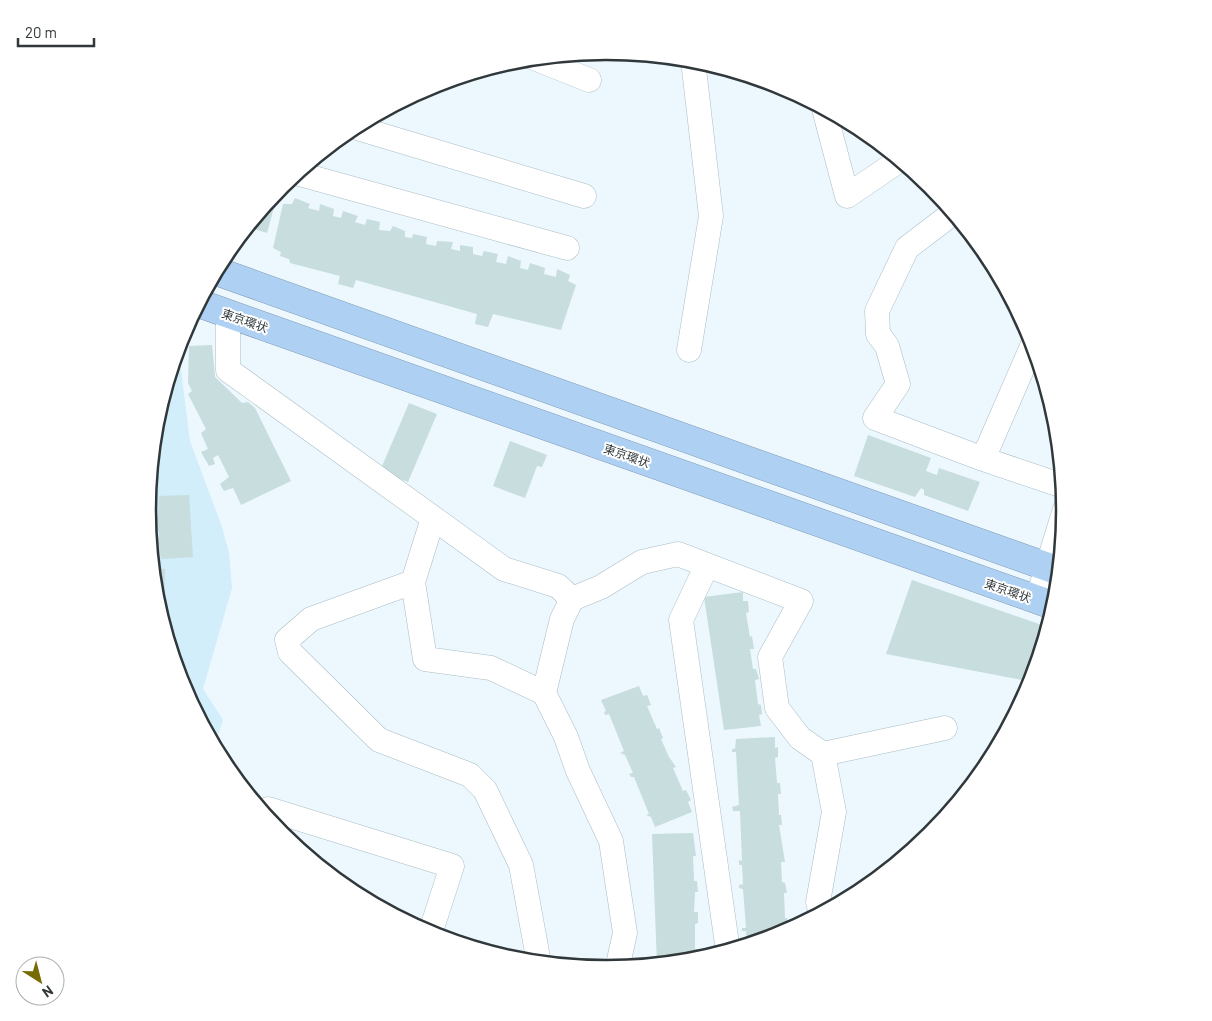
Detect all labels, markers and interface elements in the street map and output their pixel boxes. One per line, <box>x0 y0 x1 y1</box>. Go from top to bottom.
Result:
scale bar <box>18 15 94 47</box>
text: 20 m <box>25 23 57 41</box>
street label: 東京環状 <box>220 306 270 334</box>
street label: 東京環状 <box>602 441 652 469</box>
street label: 東京環状 <box>983 576 1033 604</box>
north arrow <box>15 956 65 1006</box>
text: N <box>39 982 57 1002</box>

